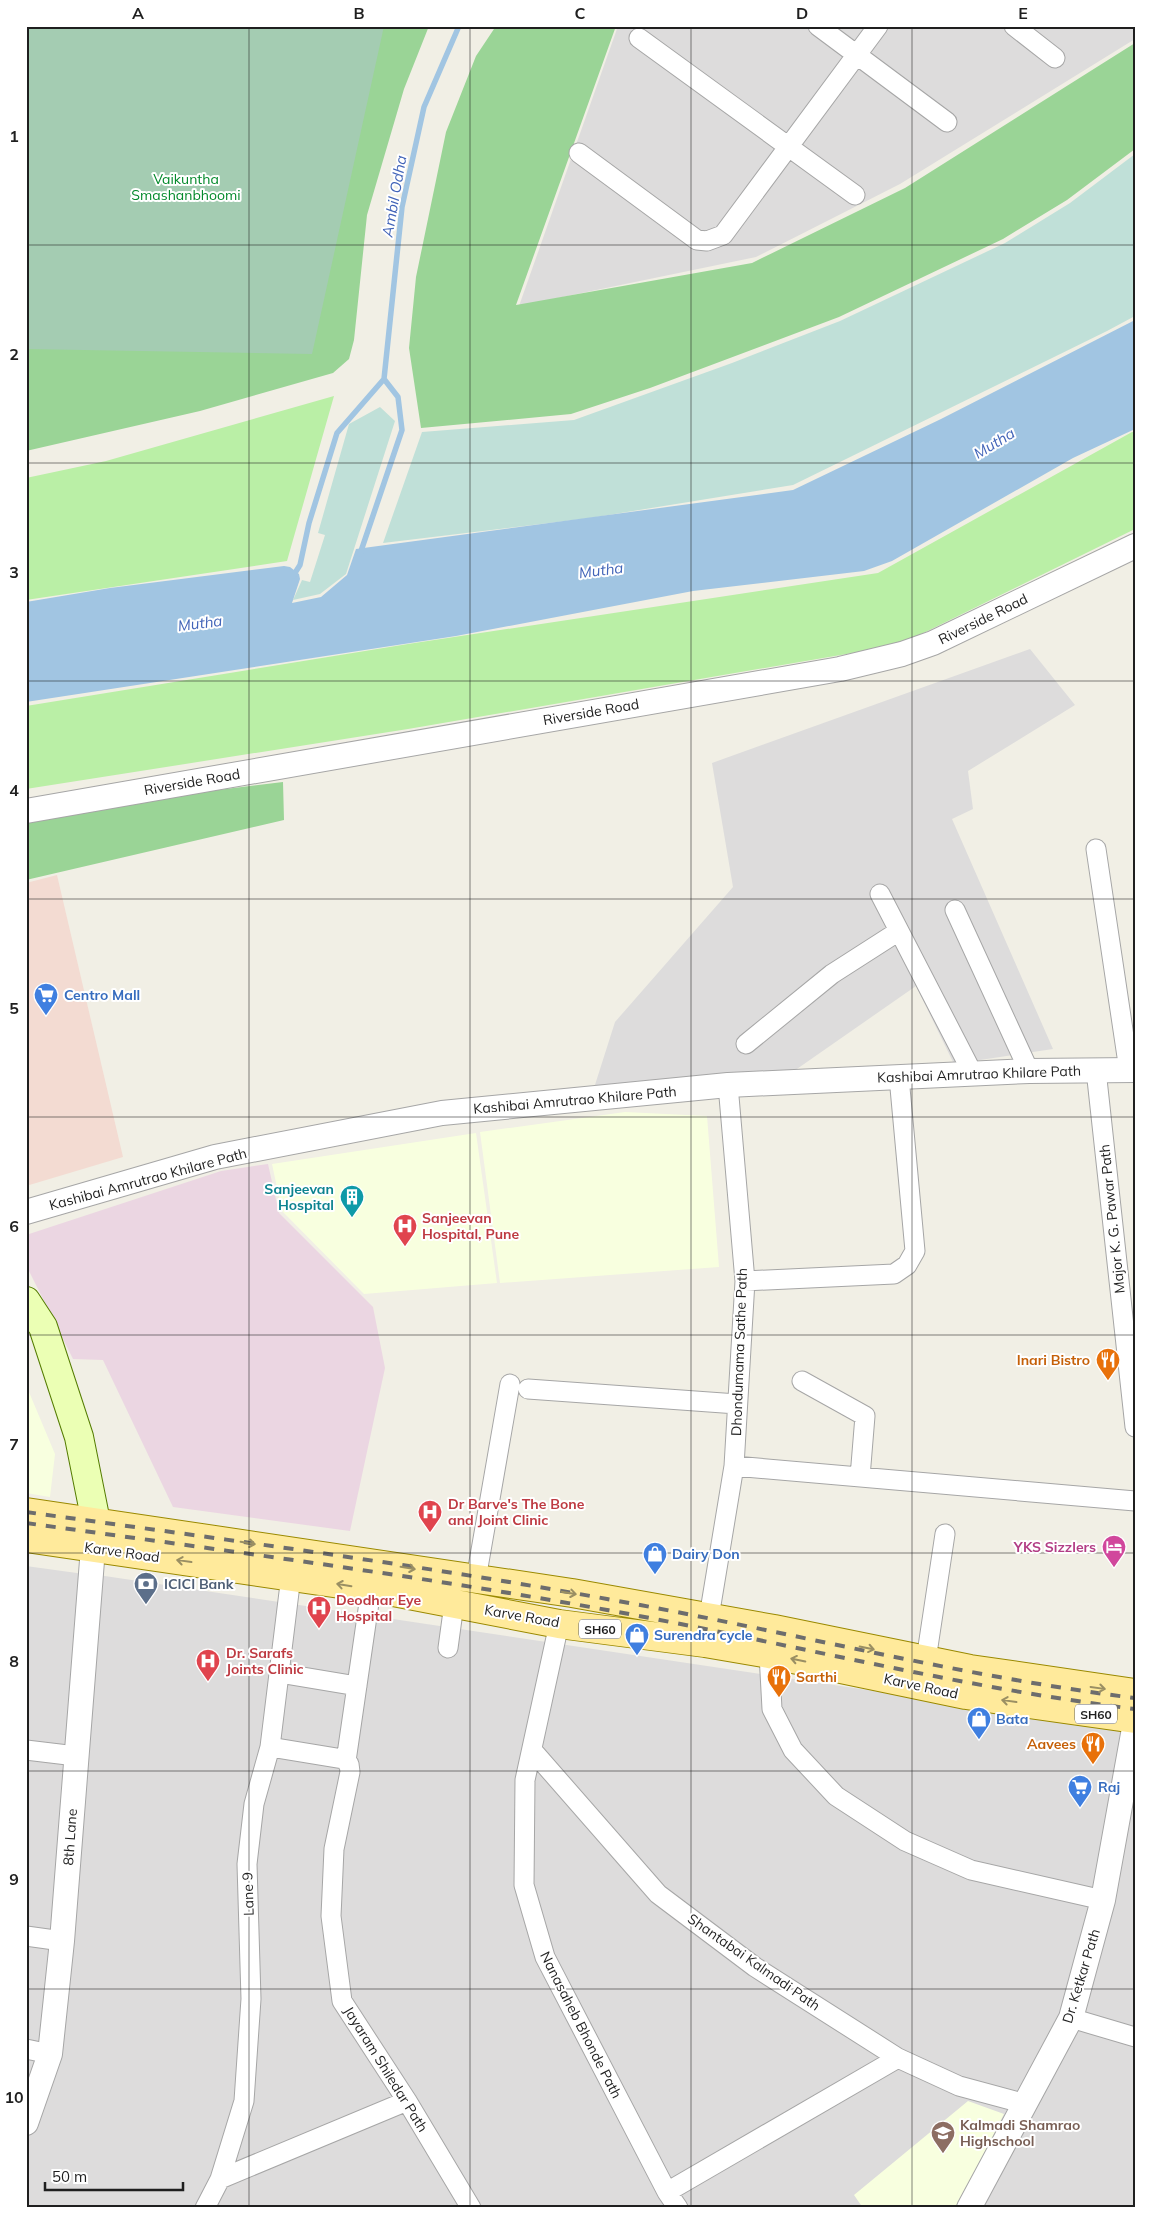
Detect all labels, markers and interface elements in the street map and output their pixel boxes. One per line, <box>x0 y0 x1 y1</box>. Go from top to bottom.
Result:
text: A <box>132 3 144 23</box>
text: B <box>353 3 365 23</box>
text: C <box>575 3 586 23</box>
text: D <box>796 3 808 23</box>
text: E <box>1018 3 1028 23</box>
text: 1 <box>9 126 19 146</box>
water label: Ambil Odha <box>377 154 411 239</box>
park label: Vaikuntha Smashanbhoomi <box>131 170 241 204</box>
text: 2 <box>9 344 19 364</box>
water label: Mutha <box>970 423 1018 463</box>
water label: Mutha <box>578 558 624 582</box>
text: 3 <box>9 562 19 582</box>
street label: Riverside Road <box>935 590 1031 648</box>
water label: Mutha <box>177 611 223 635</box>
street label: Riverside Road <box>542 695 640 729</box>
street label: Riverside Road <box>143 765 241 799</box>
text: 4 <box>9 780 19 800</box>
supermarket icon: Centro Mall <box>33 982 59 1016</box>
place label: Centro Mall <box>64 986 140 1004</box>
text: 5 <box>9 998 19 1018</box>
street label: Kashibai Amrutrao Khilare Path <box>877 1061 1081 1087</box>
street label: Kashibai Amrutrao Khilare Path <box>473 1082 677 1118</box>
street label: Major K. G. Pawar Path <box>1095 1143 1129 1295</box>
street label: Kashibai Amrutrao Khilare Path <box>47 1144 249 1214</box>
place label: Sanjeevan Hospital <box>264 1180 334 1214</box>
building icon: Sanjeevan Hospital <box>339 1184 365 1218</box>
place label: Sanjeevan Hospital, Pune <box>422 1209 519 1243</box>
hospital icon: Sanjeevan Hospital, Pune <box>392 1213 418 1247</box>
text: 6 <box>9 1216 19 1236</box>
street label: Dhondumama Sathe Path <box>727 1268 751 1436</box>
restaurant icon: Inari Bistro <box>1095 1347 1121 1381</box>
place label: Inari Bistro <box>1017 1351 1090 1369</box>
text: 7 <box>9 1434 19 1454</box>
place label: Dr Barve's The Bone and Joint Clinic <box>448 1495 585 1529</box>
hospital icon: Dr Barve's The Bone and Joint Clinic <box>417 1499 443 1533</box>
hotel icon: YKS Sizzlers <box>1101 1534 1127 1568</box>
street label: Karve Road <box>83 1538 161 1566</box>
place label: YKS Sizzlers <box>1013 1538 1096 1556</box>
one-way arrow <box>239 1539 255 1549</box>
shop icon: Dairy Don <box>642 1541 668 1575</box>
place label: Dairy Don <box>672 1545 740 1563</box>
one-way arrow <box>176 1555 192 1565</box>
one-way arrow <box>400 1563 416 1573</box>
bank icon: ICICI Bank <box>133 1571 159 1605</box>
place label: ICICI Bank <box>164 1575 234 1593</box>
one-way arrow <box>337 1579 353 1589</box>
one-way arrow <box>561 1588 577 1598</box>
place label: Deodhar Eye Hospital <box>336 1591 421 1625</box>
hospital icon: Deodhar Eye Hospital <box>306 1595 332 1629</box>
street label: Karve Road <box>483 1601 561 1631</box>
road number: SH60 <box>579 1620 621 1638</box>
shop icon: Surendra cycle <box>624 1622 650 1656</box>
place label: Surendra cycle <box>654 1626 753 1644</box>
one-way arrow <box>858 1643 874 1653</box>
place label: Dr. Sarafs Joints Clinic <box>226 1644 304 1678</box>
hospital icon: Dr. Sarafs Joints Clinic <box>195 1648 221 1682</box>
text: 8 <box>9 1651 19 1671</box>
one-way arrow <box>790 1655 806 1665</box>
restaurant icon: Sarthi <box>766 1664 792 1698</box>
place label: Sarthi <box>796 1668 837 1686</box>
street label: Karve Road <box>882 1669 960 1703</box>
one-way arrow <box>1090 1683 1106 1693</box>
one-way arrow <box>1001 1696 1017 1706</box>
road number: SH60 <box>1075 1705 1117 1724</box>
shop icon: Bata <box>966 1706 992 1740</box>
place label: Bata <box>996 1710 1028 1728</box>
restaurant icon: Aavees <box>1080 1731 1106 1765</box>
place label: Aavees <box>1027 1735 1076 1753</box>
supermarket icon: Raj <box>1067 1774 1093 1808</box>
place label: Raj <box>1098 1778 1120 1796</box>
street label: 8th Lane <box>59 1808 81 1866</box>
text: 9 <box>9 1869 19 1889</box>
street label: Lane 9 <box>238 1872 258 1916</box>
street label: Shantabai Kalmadi Path <box>684 1909 824 2015</box>
street label: Dr. Ketkar Path <box>1058 1927 1104 2025</box>
street label: Nanasaheb Bhonde Path <box>536 1948 626 2102</box>
street label: Jayaram Shiledar Path <box>340 2003 432 2135</box>
text: 10 <box>4 2087 24 2107</box>
place label: Kalmadi Shamrao Highschool <box>960 2116 1080 2150</box>
school or university icon: Kalmadi Shamrao Highschool <box>930 2120 956 2154</box>
scale bar <box>45 2159 182 2191</box>
text: 50 m <box>52 2167 87 2186</box>

